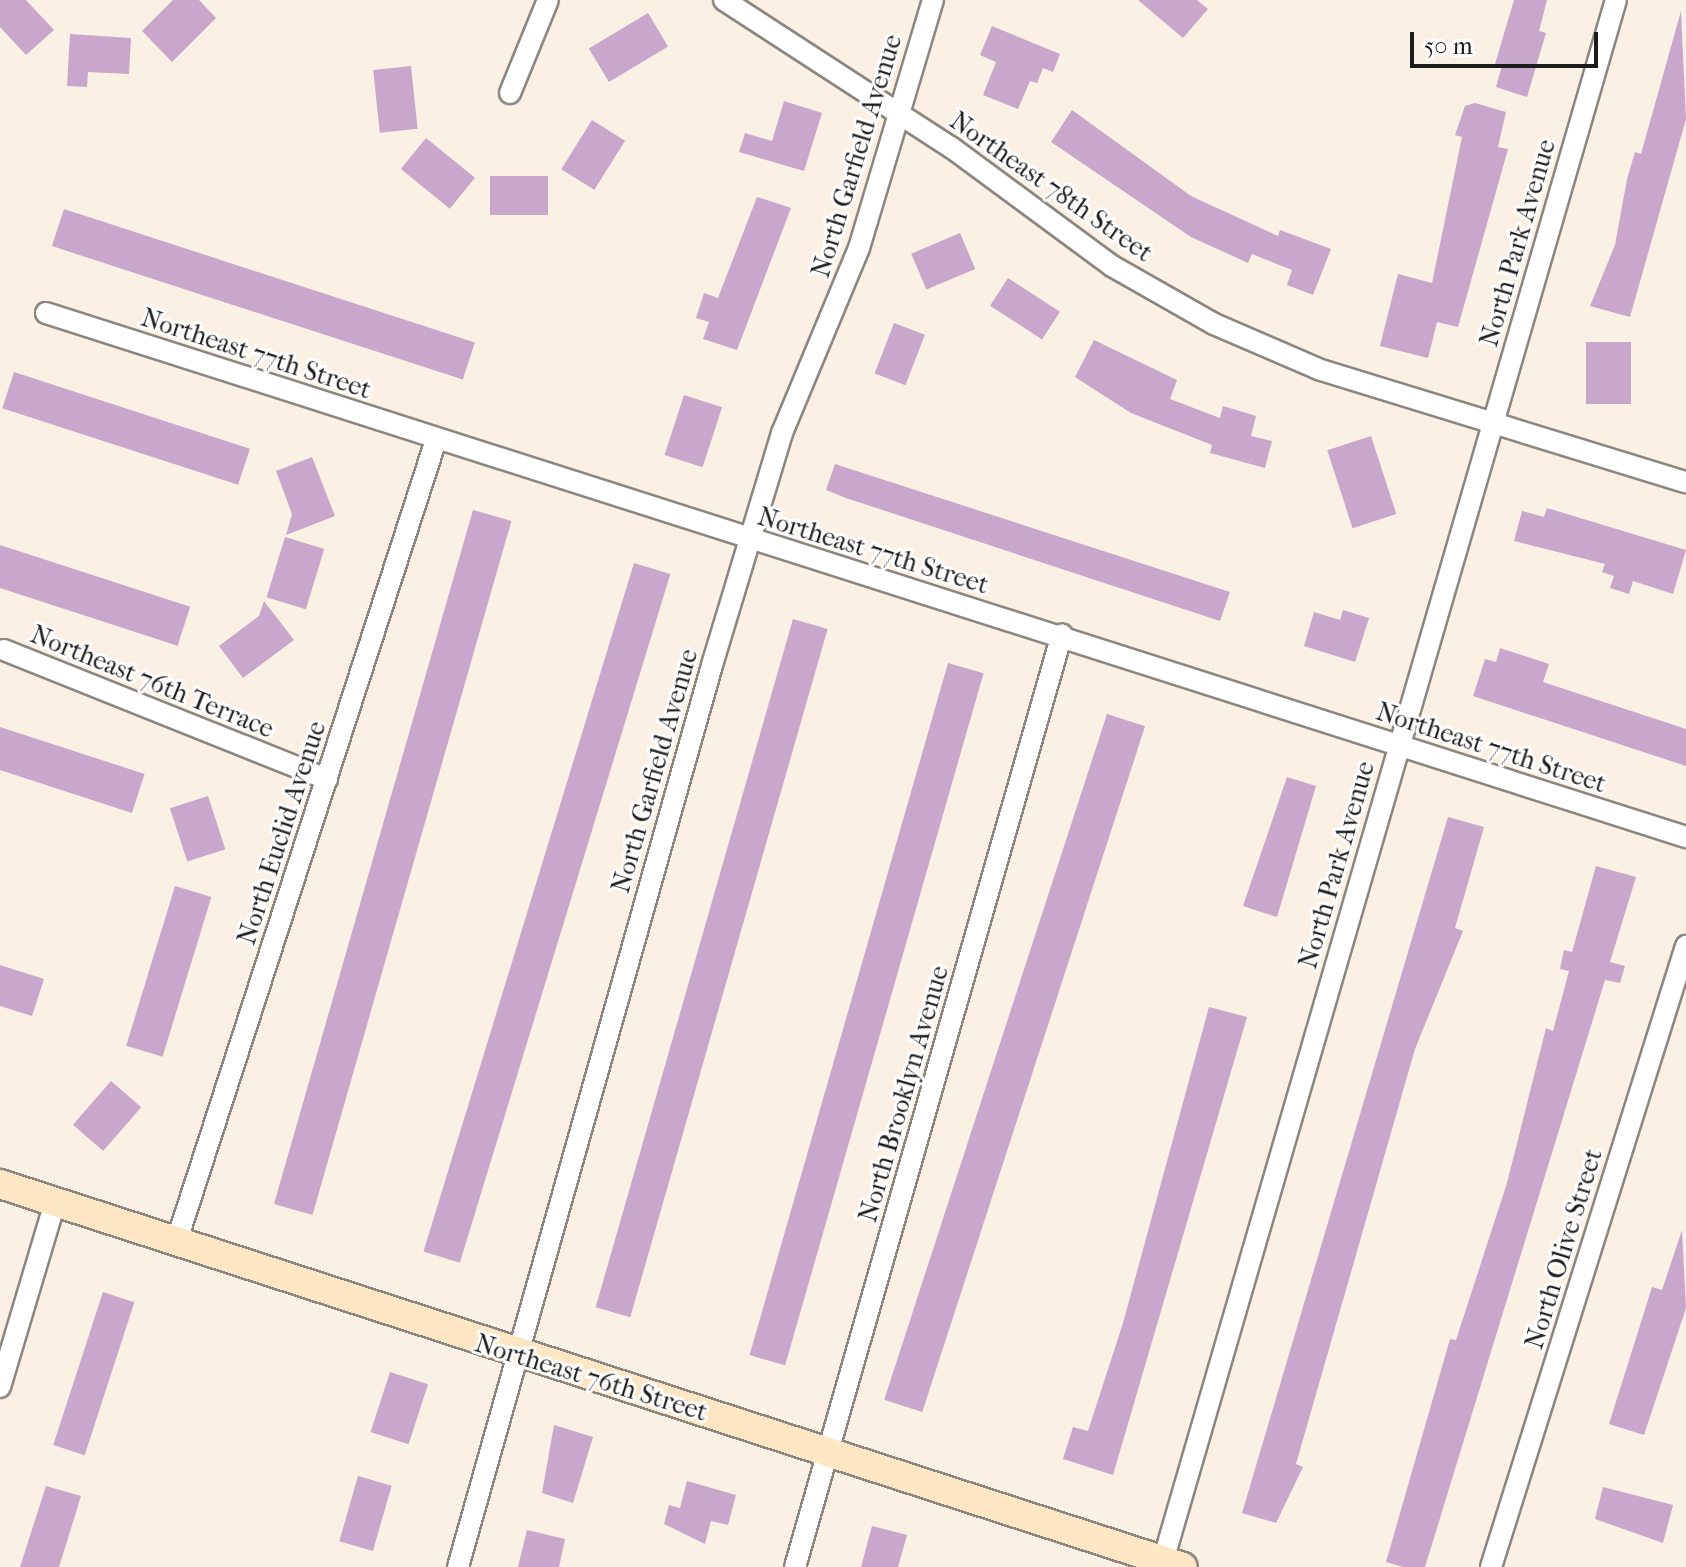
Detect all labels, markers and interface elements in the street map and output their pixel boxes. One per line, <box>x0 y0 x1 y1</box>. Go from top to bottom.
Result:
scale bar <box>1414 16 1602 66</box>
street label: North Garfield Avenue <box>805 31 909 281</box>
text: 50 m <box>1424 32 1473 60</box>
street label: Northeast 78th Street <box>944 105 1158 269</box>
street label: North Park Avenue <box>1473 136 1563 350</box>
street label: Northeast 77th Street <box>137 302 375 406</box>
street label: Northeast 77th Street <box>754 501 992 601</box>
street label: Northeast 76th Terrace <box>26 619 278 745</box>
street label: North Garfield Avenue <box>605 645 705 897</box>
street label: Northeast 77th Street <box>1372 696 1610 800</box>
street label: North Euclid Avenue <box>231 717 333 949</box>
street label: North Park Avenue <box>1292 758 1382 972</box>
street label: North Brooklyn Avenue <box>852 962 956 1226</box>
street label: North Olive Street <box>1519 1145 1609 1353</box>
street label: Northeast 76th Street <box>471 1328 711 1428</box>

